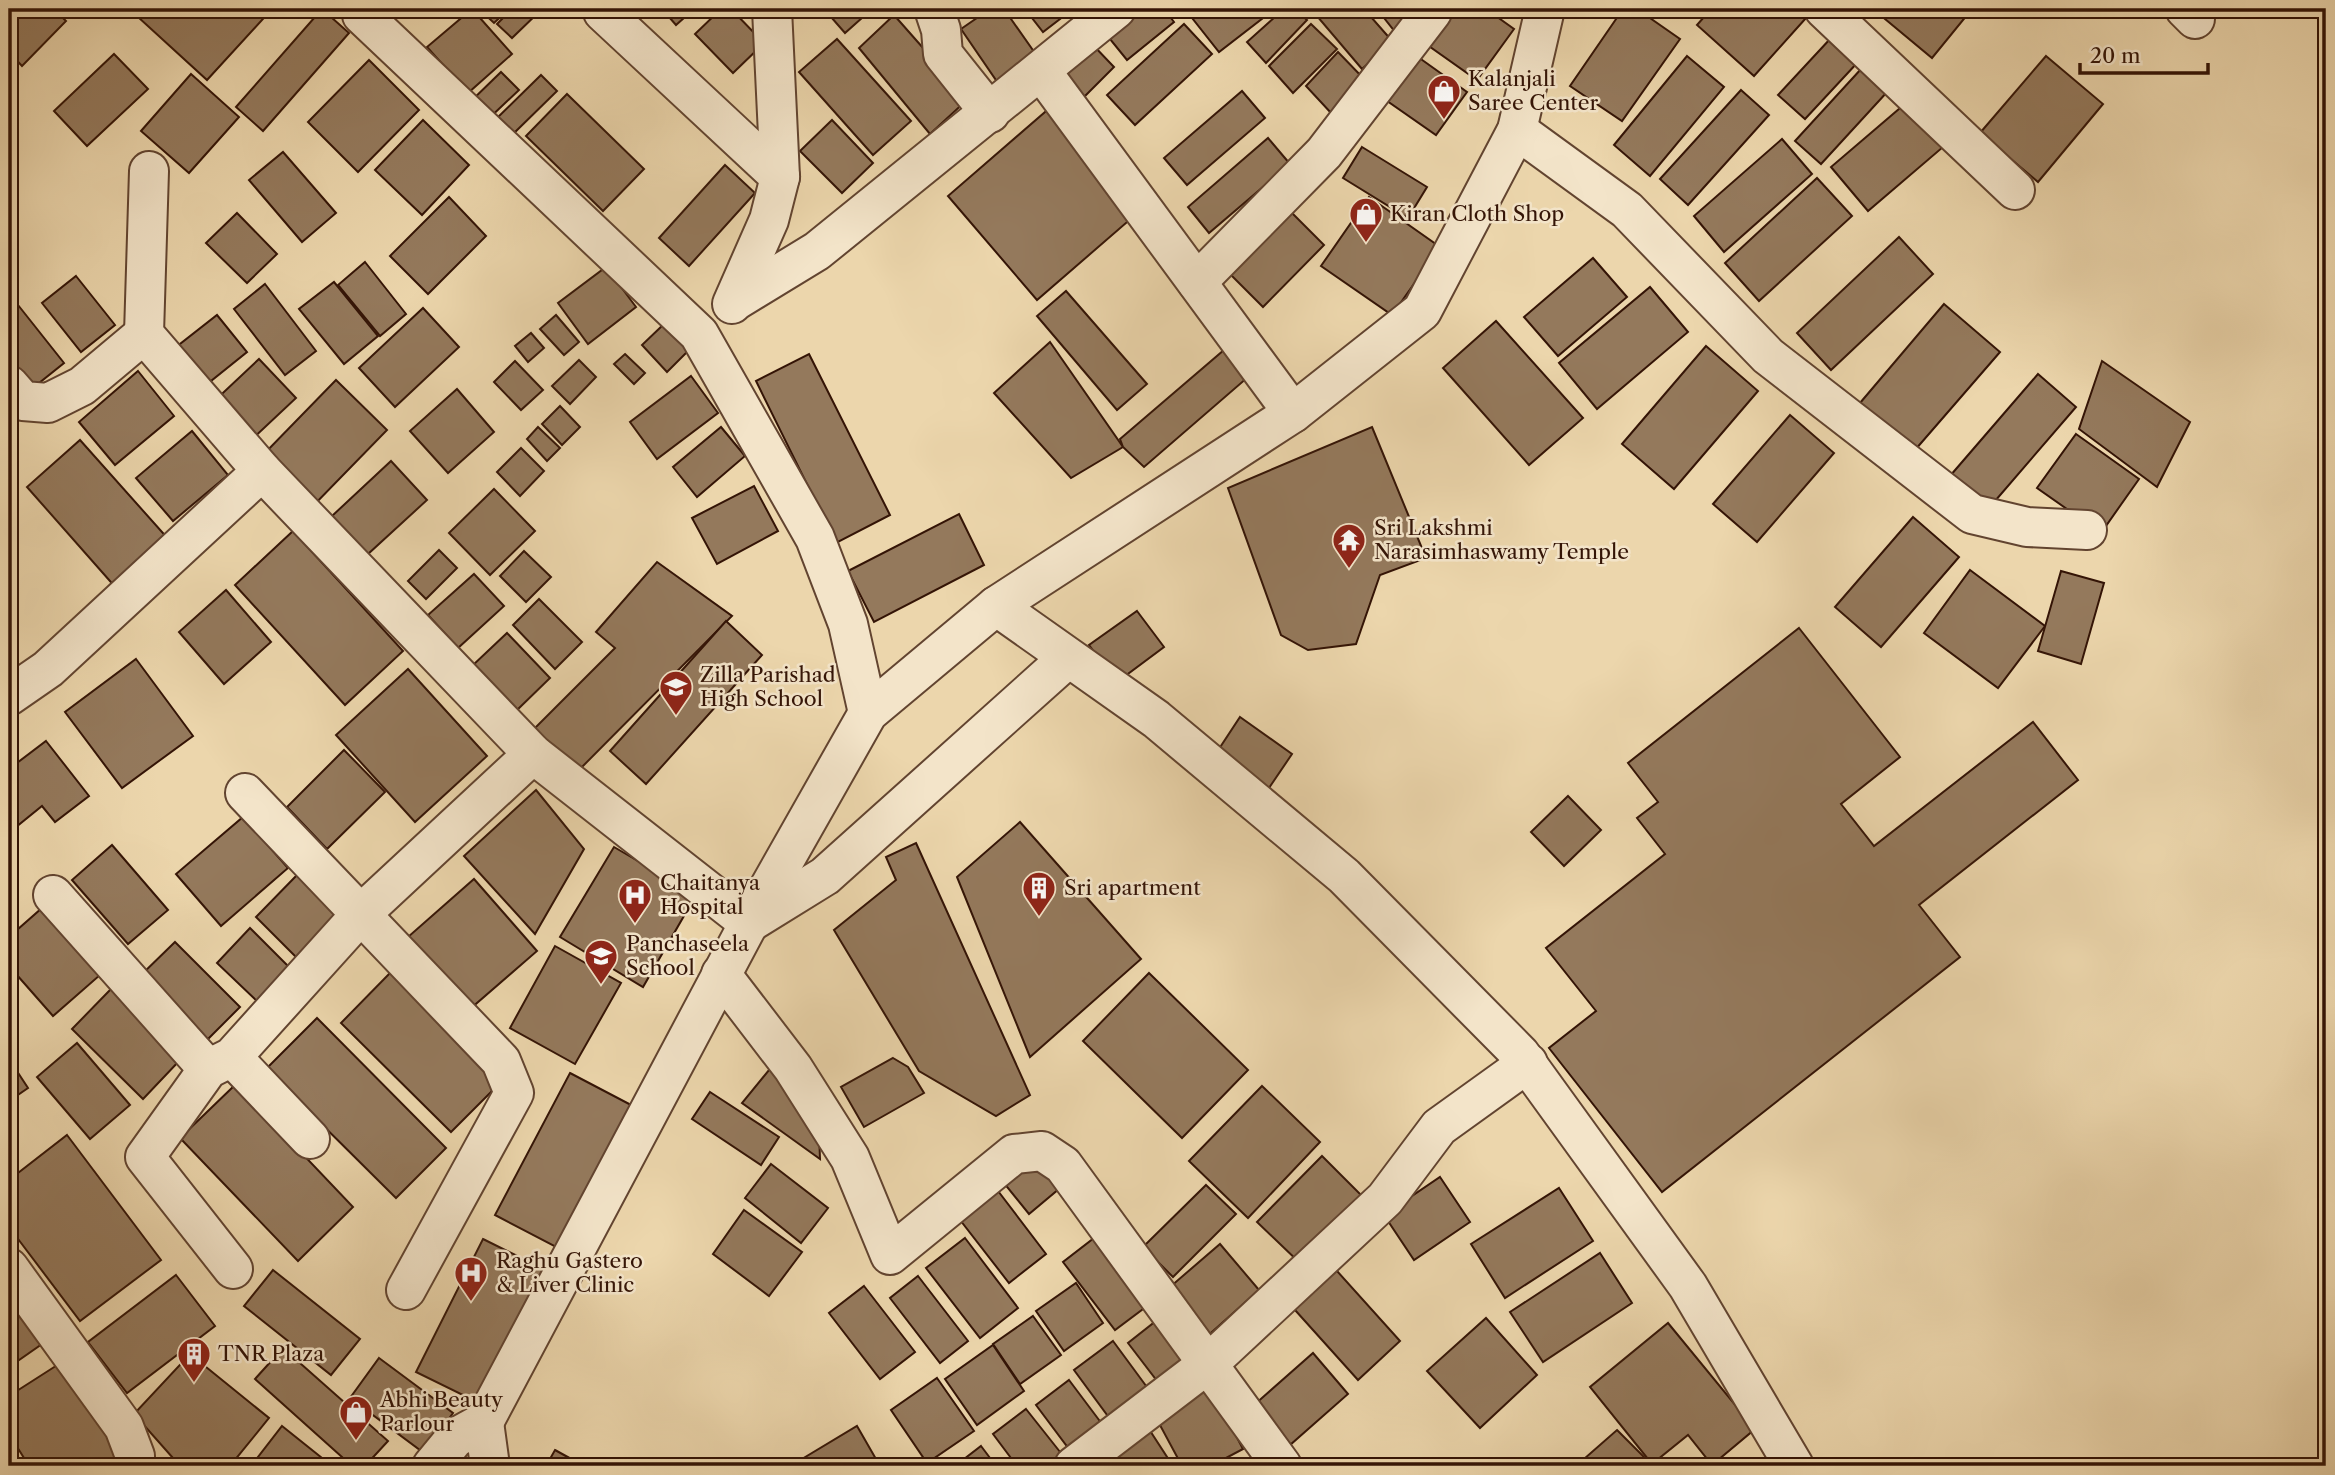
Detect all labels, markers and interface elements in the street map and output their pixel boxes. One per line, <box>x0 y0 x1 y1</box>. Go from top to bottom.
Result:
scale bar <box>2080 32 2207 76</box>
text: 20 m <box>2090 43 2141 68</box>
place label: Kalanjali Saree Center <box>1468 66 1599 115</box>
shop icon: Kalanjali Saree Center <box>1425 72 1463 121</box>
shop icon: Kiran Cloth Shop <box>1347 195 1385 244</box>
place label: Kiran Cloth Shop <box>1390 201 1564 226</box>
place label: Sri Lakshmi Narasimhaswamy Temple <box>1374 515 1629 564</box>
temple icon: Sri Lakshmi Narasimhaswamy Temple <box>1330 521 1368 570</box>
place label: Zilla Parishad High School <box>700 662 836 711</box>
school or university icon: Zilla Parishad High School <box>657 668 695 717</box>
building icon: Sri apartment <box>1020 869 1058 918</box>
place label: Chaitanya Hospital <box>660 870 761 919</box>
place label: Sri apartment <box>1064 875 1201 900</box>
hospital icon: Chaitanya Hospital <box>616 876 654 925</box>
place label: Panchaseela School <box>626 931 750 980</box>
school or university icon: Panchaseela School <box>582 937 620 986</box>
place label: Raghu Gastero & Liver Clinic <box>496 1248 643 1297</box>
hospital icon: Raghu Gastero & Liver Clinic <box>452 1254 490 1303</box>
building icon: TNR Plaza <box>175 1335 213 1384</box>
place label: TNR Plaza <box>218 1341 325 1366</box>
place label: Abhi Beauty Parlour <box>379 1387 503 1436</box>
shop icon: Abhi Beauty Parlour <box>337 1393 375 1442</box>

